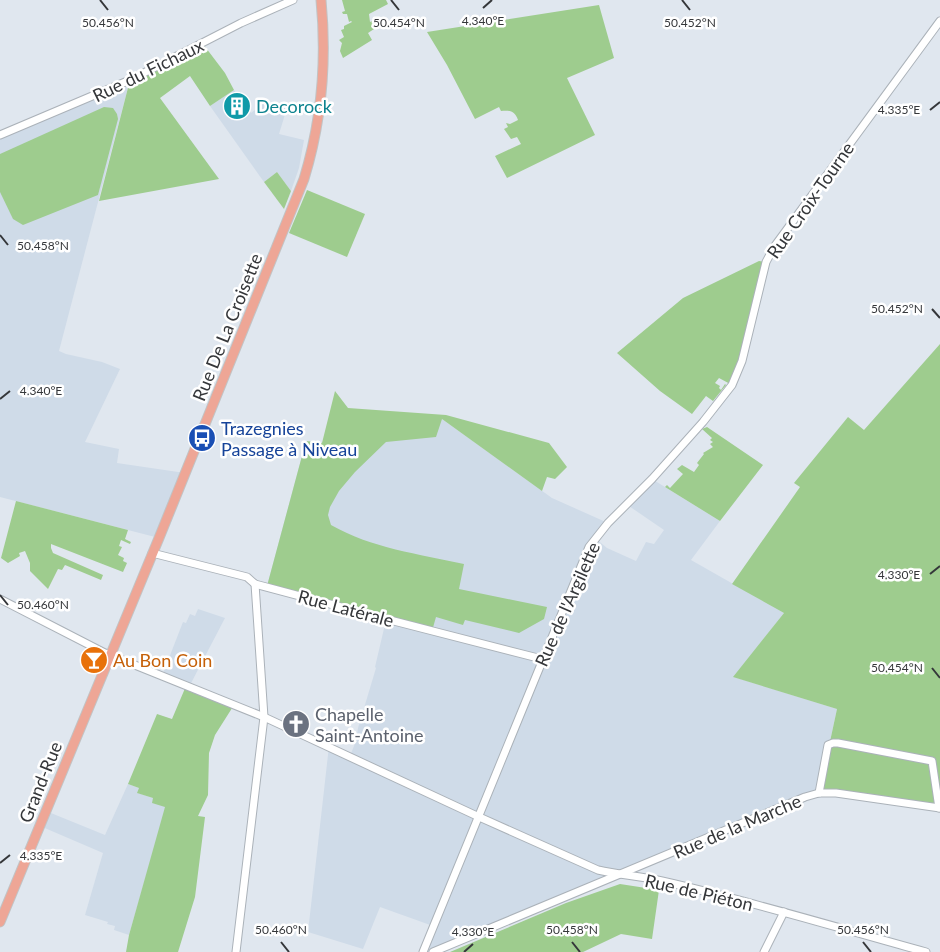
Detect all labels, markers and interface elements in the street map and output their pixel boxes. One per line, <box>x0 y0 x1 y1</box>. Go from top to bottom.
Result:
text: 4.340°E <box>462 13 504 28</box>
text: 50.456°N <box>82 15 134 30</box>
text: 50.454°N <box>373 15 425 30</box>
text: 50.452°N <box>664 15 716 30</box>
street label: Rue du Fichaux <box>89 34 207 106</box>
building icon: Decorock <box>222 91 252 121</box>
place label: Decorock <box>256 95 333 117</box>
text: 4.335°E <box>878 102 920 117</box>
street label: Rue Croix-Tourne <box>762 138 858 262</box>
text: 50.458°N <box>17 238 69 253</box>
street label: Rue De La Croisette <box>187 250 267 404</box>
text: 50.452°N <box>871 301 923 316</box>
text: 4.340°E <box>20 383 62 398</box>
place label: Trazegnies Passage à Niveau <box>221 417 357 460</box>
bus stop icon: Trazegnies Passage à Niveau <box>187 423 217 453</box>
street label: Rue de l'Argilette <box>530 538 604 670</box>
text: 4.330°E <box>878 567 920 582</box>
street label: Rue Latérale <box>296 585 396 631</box>
text: 50.460°N <box>17 597 69 612</box>
bar icon: Au Bon Coin <box>79 645 109 675</box>
place label: Au Bon Coin <box>113 649 212 671</box>
text: 50.454°N <box>871 660 923 675</box>
place label: Chapelle Saint-Antoine <box>315 703 424 746</box>
church icon: Chapelle Saint-Antoine <box>281 709 311 739</box>
street label: Grand-Rue <box>14 738 66 826</box>
street label: Rue de la Marche <box>670 789 804 863</box>
text: 4.335°E <box>20 848 62 863</box>
street label: Rue de Piéton <box>643 869 755 915</box>
text: 50.460°N <box>255 922 307 937</box>
text: 50.458°N <box>546 922 598 937</box>
text: 50.456°N <box>837 922 889 937</box>
text: 4.330°E <box>452 924 494 939</box>

